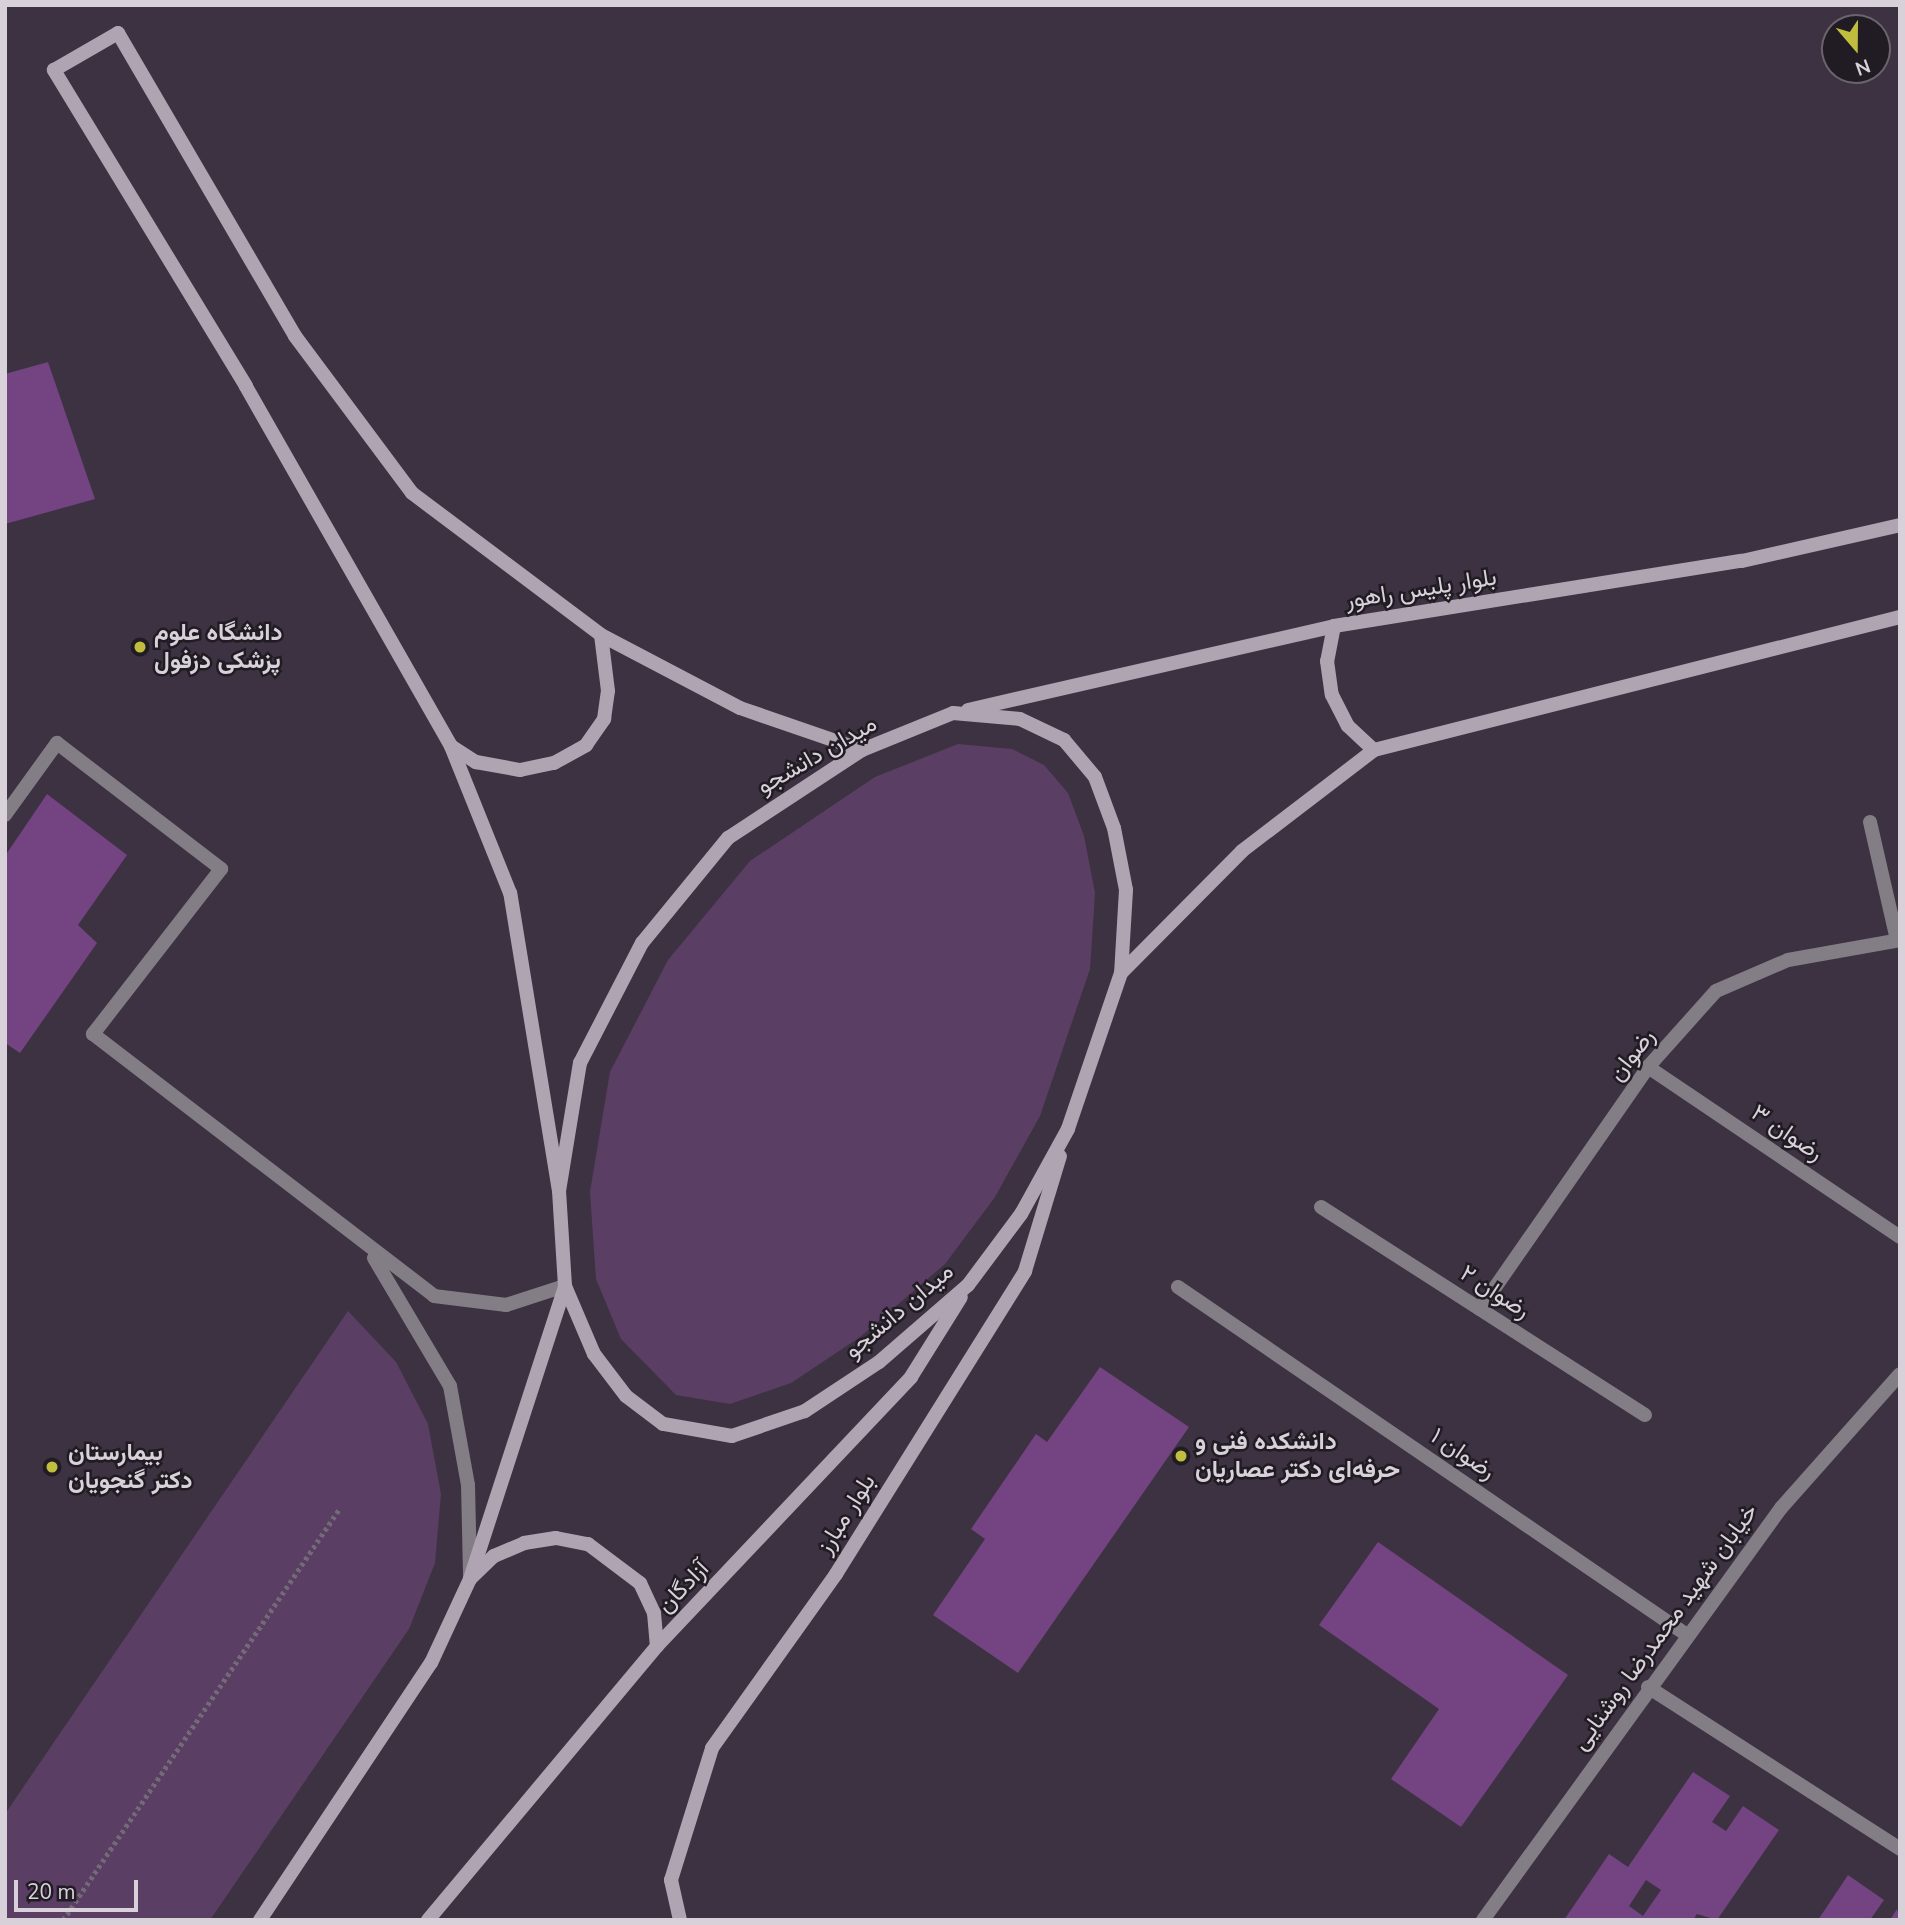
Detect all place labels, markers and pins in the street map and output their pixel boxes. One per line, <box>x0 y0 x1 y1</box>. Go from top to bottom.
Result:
place label: دانشگاه علوم پزشکی دزفول <box>154 619 282 675</box>
marker: دانشگاه علوم پزشکی دزفول <box>132 639 148 655</box>
place label: دانشکده فنی و حرفه‌ای دکتر عصاریان <box>1195 1428 1400 1484</box>
place label: بیمارستان دکتر گنجویان <box>68 1439 192 1495</box>
marker: دانشکده فنی و حرفه‌ای دکتر عصاریان <box>1173 1448 1189 1464</box>
marker: بیمارستان دکتر گنجویان <box>42 1457 62 1477</box>

